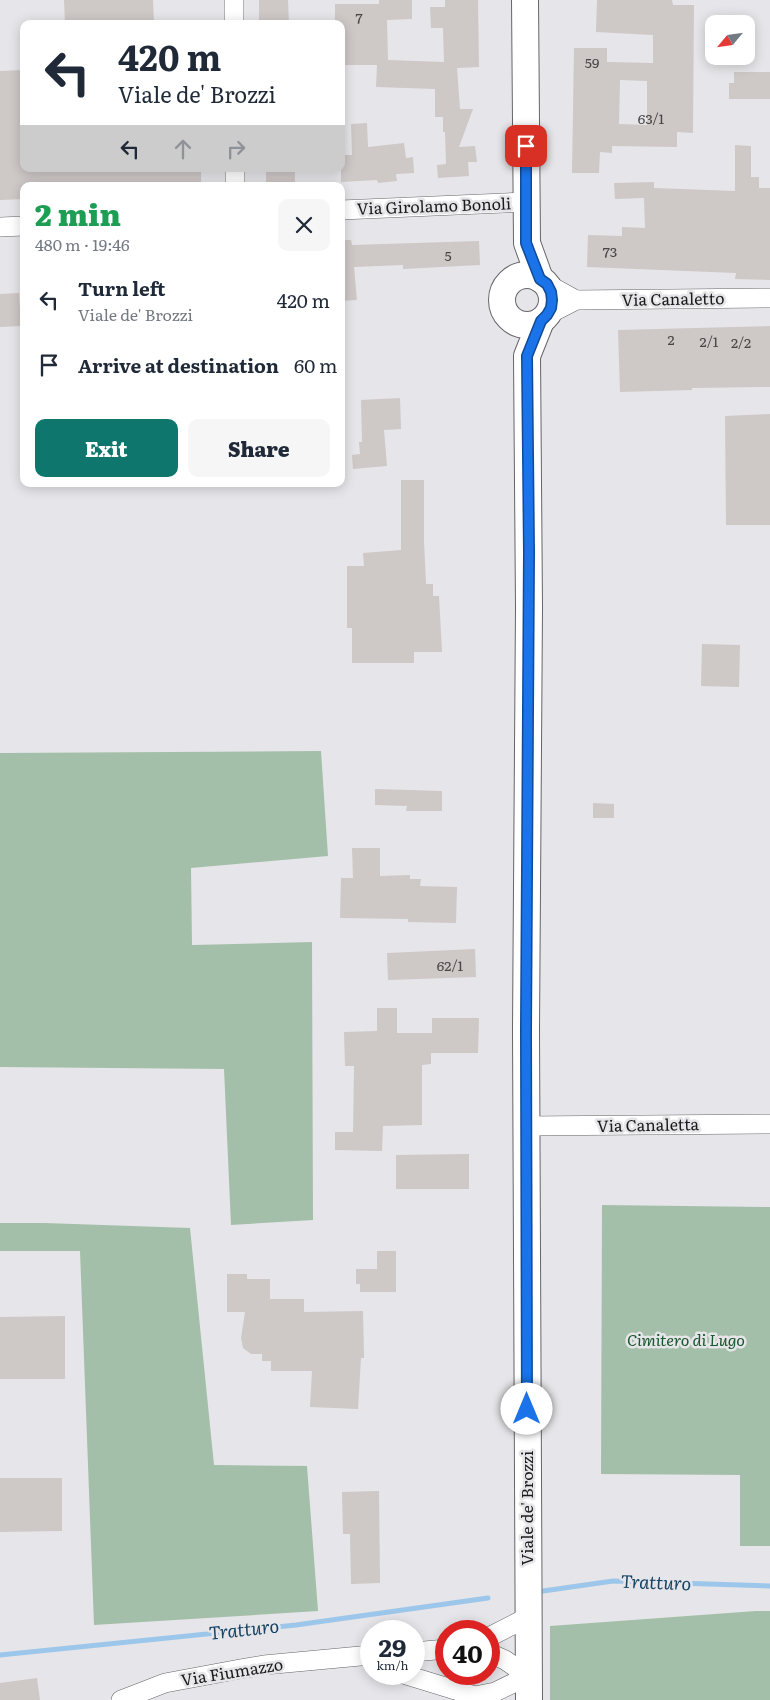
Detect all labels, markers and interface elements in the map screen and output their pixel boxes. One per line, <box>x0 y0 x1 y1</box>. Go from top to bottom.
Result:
house number: 7 <box>355 7 363 27</box>
north arrow <box>705 15 755 65</box>
map controls <box>705 15 755 65</box>
text: 420 m <box>118 30 221 82</box>
icon: left <box>35 40 100 105</box>
house number: 59 <box>585 52 599 72</box>
text: Viale de' Brozzi <box>118 77 276 110</box>
house number: 63/1 <box>638 108 665 128</box>
pin <box>505 125 547 167</box>
icon: arrive <box>512 132 540 160</box>
icon: left <box>116 135 144 163</box>
icon: ahead <box>169 135 197 163</box>
icon: right <box>222 135 250 163</box>
street label: Via Girolamo Bonoli <box>356 190 512 220</box>
text: 2 min <box>35 191 121 235</box>
button: close <box>278 199 330 251</box>
text: 480 m · 19:46 <box>35 232 130 256</box>
house number: 73 <box>603 241 617 261</box>
house number: 5 <box>444 245 452 265</box>
text: Turn left <box>78 274 165 302</box>
street label: Via Canaletto <box>621 285 725 311</box>
icon: left <box>35 286 63 314</box>
text: 420 m <box>277 286 330 314</box>
text: Viale de' Brozzi <box>78 302 193 326</box>
house number: 2 <box>667 329 675 349</box>
house number: 2/1 <box>700 331 719 351</box>
house number: 2/2 <box>731 332 751 352</box>
icon: arrive <box>35 351 63 379</box>
text: Arrive at destination <box>78 351 279 379</box>
text: 60 m <box>294 351 337 379</box>
button: Exit <box>35 419 178 477</box>
button: Share <box>188 419 330 477</box>
house number: 62/1 <box>437 955 463 975</box>
street label: Via Canaletta <box>597 1111 700 1137</box>
park label: Cimitero di Lugo <box>627 1327 745 1351</box>
position arrow <box>500 1382 552 1434</box>
street label: Viale de' Brozzi <box>514 1451 538 1565</box>
water label: Tratturo <box>621 1567 692 1596</box>
water label: Tratturo <box>208 1611 280 1646</box>
speed limit sign: 40 <box>435 1620 500 1685</box>
text: 29 <box>379 1628 406 1665</box>
street label: Via Fiumazzo <box>179 1651 285 1691</box>
text: km/h <box>377 1656 408 1674</box>

